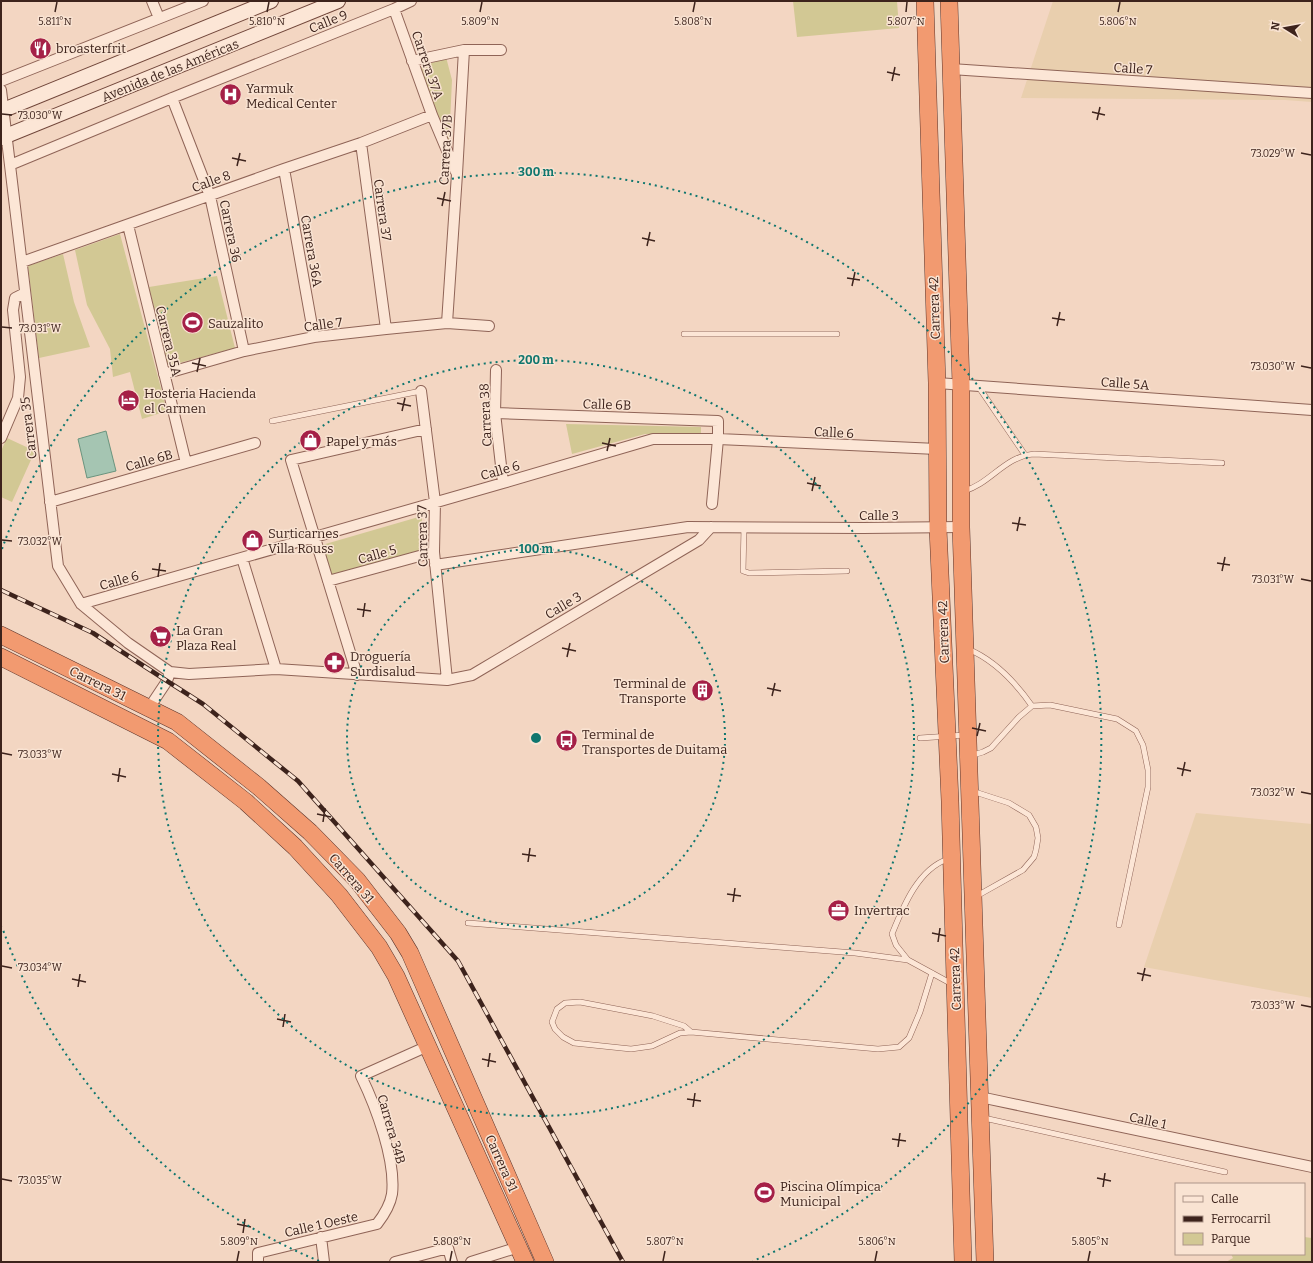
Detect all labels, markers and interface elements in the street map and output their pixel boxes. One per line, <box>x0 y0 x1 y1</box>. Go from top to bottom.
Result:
street label: Calle 9 <box>307 7 350 36</box>
north arrow <box>1265 8 1305 48</box>
text: 5.811°N <box>38 16 72 28</box>
text: 5.810°N <box>249 16 285 28</box>
text: 5.809°N <box>461 16 499 28</box>
text: 5.808°N <box>674 16 712 28</box>
text: 5.807°N <box>887 16 925 28</box>
text: 5.806°N <box>1099 16 1137 28</box>
text: N <box>1268 20 1283 32</box>
street label: Carrera 37A <box>409 29 447 102</box>
restaurant icon: broasterfrit <box>28 35 54 61</box>
street label: Avenida de las Américas <box>100 36 241 105</box>
place label: broasterfrit <box>56 41 126 56</box>
street label: Calle 7 <box>1113 60 1153 77</box>
place label: Yarmuk Medical Center <box>246 81 337 111</box>
hospital icon: Yarmuk Medical Center <box>217 82 243 108</box>
text: 73.030°W <box>18 110 63 122</box>
street label: Carrera 37B <box>436 114 455 186</box>
text: 73.029°W <box>1251 148 1296 160</box>
text: 300 m <box>518 165 554 179</box>
street label: Calle 8 <box>190 168 233 195</box>
street label: Carrera 37 <box>371 178 394 242</box>
street label: Carrera 36 <box>217 199 245 264</box>
street label: Carrera 36A <box>298 214 325 289</box>
street label: Carrera 42 <box>926 276 943 340</box>
street label: Carrera 35A <box>153 304 185 379</box>
sports icon: Sauzalito <box>179 310 205 336</box>
street label: Calle 7 <box>303 314 344 335</box>
place label: Sauzalito <box>208 316 264 331</box>
text: 73.031°W <box>19 323 62 335</box>
text: 200 m <box>518 353 554 367</box>
text: 73.030°W <box>1251 361 1296 373</box>
street label: Calle 5A <box>1100 374 1150 393</box>
street label: Carrera 38 <box>476 383 495 447</box>
place label: Hosteria Hacienda el Carmen <box>144 386 256 416</box>
hotel icon: Hosteria Hacienda el Carmen <box>115 387 141 413</box>
street label: Carrera 35 <box>17 396 40 460</box>
street label: Calle 6B <box>583 396 631 413</box>
street label: Calle 6 <box>814 424 855 441</box>
shop icon: Papel y más <box>298 428 324 454</box>
place label: Papel y más <box>326 434 397 449</box>
street label: Calle 6B <box>124 447 174 474</box>
street label: Calle 6 <box>479 458 522 483</box>
street label: Carrera 37 <box>414 504 431 567</box>
street label: Calle 3 <box>859 508 899 523</box>
place label: Surticarnes Villa Rouss <box>268 526 339 556</box>
shop icon: Surticarnes Villa Rouss <box>240 527 266 553</box>
text: 73.032°W <box>18 536 63 548</box>
street label: Calle 5 <box>356 542 398 567</box>
text: 100 m <box>519 542 554 556</box>
street label: Calle 6 <box>98 568 141 593</box>
text: 73.031°W <box>1252 574 1295 586</box>
street label: Calle 3 <box>542 589 584 622</box>
street label: Carrera 42 <box>935 600 952 664</box>
place label: La Gran Plaza Real <box>176 623 237 653</box>
supermarket icon: La Gran Plaza Real <box>147 624 173 650</box>
place label: Droguería Surdisalud <box>350 649 416 679</box>
pharmacy icon: Droguería Surdisalud <box>321 650 347 676</box>
street label: Carrera 31 <box>67 663 129 704</box>
place label: Terminal de Transporte <box>614 676 686 706</box>
building icon: Terminal de Transporte <box>689 677 715 703</box>
place label: Terminal de Transportes de Duitama <box>582 727 727 757</box>
bus stop icon: Terminal de Transportes de Duitama <box>554 728 580 754</box>
centre of rings <box>529 731 543 745</box>
text: 73.033°W <box>18 749 63 761</box>
text: 73.032°W <box>1251 787 1296 799</box>
street label: Carrera 31 <box>326 850 378 907</box>
office icon: Invertrac <box>826 897 852 923</box>
place label: Invertrac <box>854 903 910 918</box>
street label: Carrera 42 <box>947 947 964 1011</box>
text: 73.034°W <box>18 962 63 974</box>
text: 73.033°W <box>1251 1000 1296 1012</box>
street label: Carrera 34B <box>374 1093 409 1166</box>
street label: Calle 1 <box>1128 1109 1169 1132</box>
street label: Carrera 31 <box>482 1132 521 1195</box>
text: 73.035°W <box>18 1175 63 1187</box>
place label: Piscina Olímpica Municipal <box>780 1179 881 1209</box>
sports icon: Piscina Olímpica Municipal <box>751 1180 777 1206</box>
legend <box>1175 1183 1305 1255</box>
text: Calle <box>1211 1192 1239 1206</box>
street label: Calle 1 Oeste <box>283 1209 359 1240</box>
text: Ferrocarril <box>1211 1212 1271 1226</box>
text: Parque <box>1211 1232 1250 1246</box>
text: 5.809°N <box>220 1236 258 1248</box>
text: 5.808°N <box>433 1236 471 1248</box>
text: 5.807°N <box>646 1236 684 1248</box>
text: 5.806°N <box>858 1236 896 1248</box>
text: 5.805°N <box>1071 1236 1109 1248</box>

